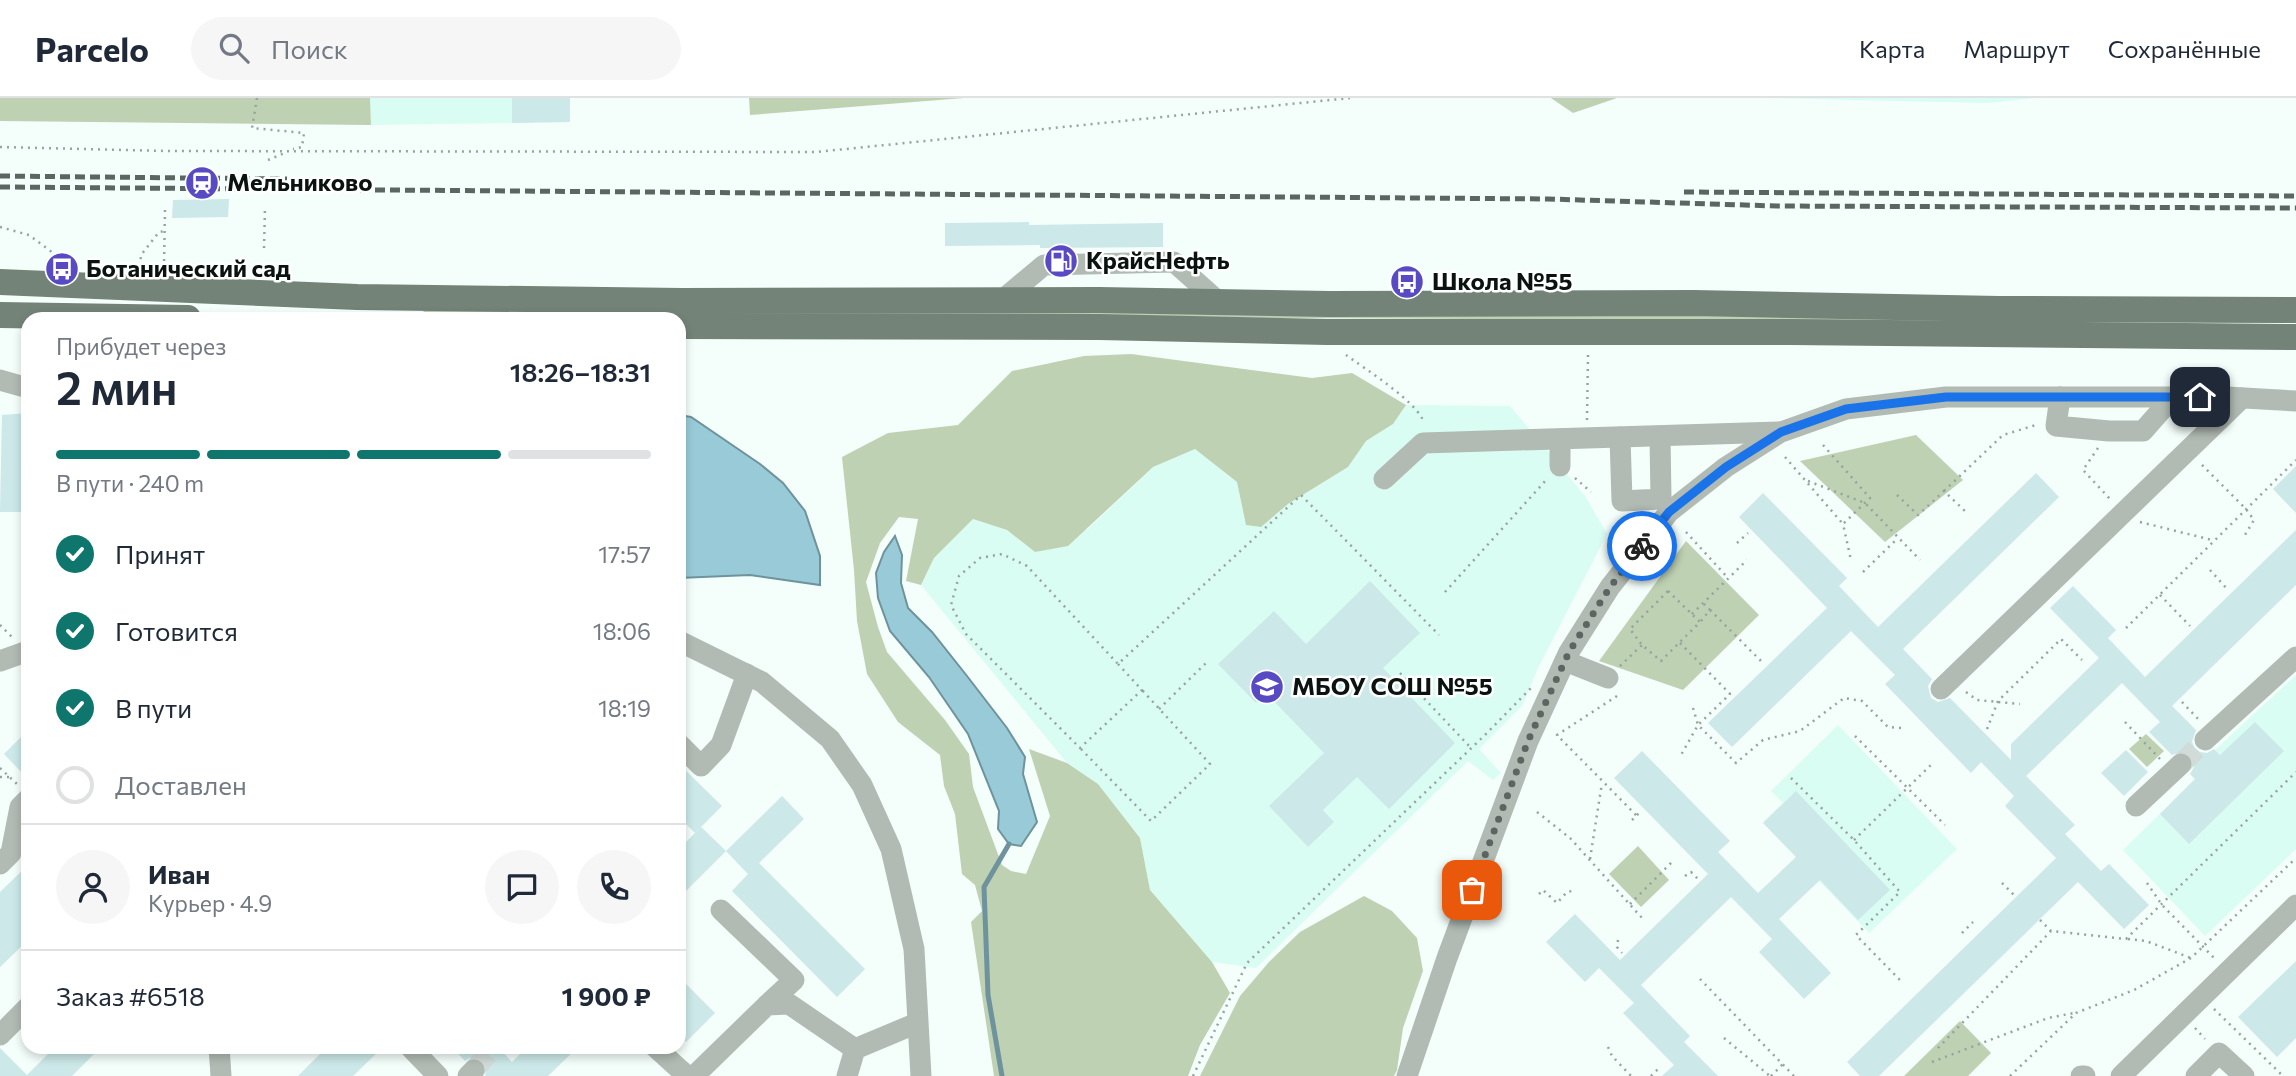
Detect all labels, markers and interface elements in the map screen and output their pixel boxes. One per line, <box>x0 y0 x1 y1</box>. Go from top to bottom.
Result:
search box <box>191 17 681 80</box>
text: Parcelo <box>35 28 149 69</box>
icon: search <box>215 29 253 67</box>
text: Поиск <box>271 33 348 64</box>
text: Карта <box>1859 34 1925 63</box>
text: Маршрут <box>1963 34 2070 63</box>
text: Сохранённые <box>2108 34 2261 63</box>
station icon: Мельниково <box>183 164 221 202</box>
place label: Мельниково <box>227 167 373 196</box>
fuel station icon: КрайсНефть <box>1042 242 1080 280</box>
place label: КрайсНефть <box>1086 245 1230 274</box>
bus stop icon: Ботанический сад <box>43 250 81 288</box>
place label: Ботанический сад <box>86 253 291 282</box>
bus stop icon: Школа №55 <box>1388 263 1426 301</box>
place label: Школа №55 <box>1432 266 1573 295</box>
text: Прибудет через <box>56 332 226 360</box>
text: 18:26–18:31 <box>510 356 651 387</box>
text: 2 мин <box>56 358 178 414</box>
pin <box>2170 367 2230 427</box>
icon: home <box>2181 378 2219 416</box>
text: В пути · 240 m <box>56 469 204 497</box>
courier <box>1607 511 1677 581</box>
icon: bike <box>1623 527 1661 565</box>
icon: check <box>56 535 94 573</box>
text: Принят <box>115 538 205 569</box>
text: 17:57 <box>598 540 651 568</box>
icon: check <box>56 612 94 650</box>
text: Готовится <box>115 615 238 646</box>
text: 18:06 <box>593 617 651 645</box>
school or university icon: МБОУ СОШ №55 <box>1248 668 1286 706</box>
place label: МБОУ СОШ №55 <box>1292 671 1493 700</box>
icon: check <box>56 689 94 727</box>
text: В пути <box>115 692 192 723</box>
text: 18:19 <box>598 694 651 722</box>
text: Доставлен <box>115 769 247 800</box>
button: person <box>56 850 130 924</box>
button: chat <box>485 850 559 924</box>
button: phone <box>577 850 651 924</box>
text: Иван <box>148 858 210 889</box>
pin <box>1442 860 1502 920</box>
icon: bag <box>1453 871 1491 909</box>
text: Курьер · 4.9 <box>148 889 272 917</box>
text: Заказ #6518 <box>56 980 205 1011</box>
text: 1 900 ₽ <box>562 980 651 1011</box>

